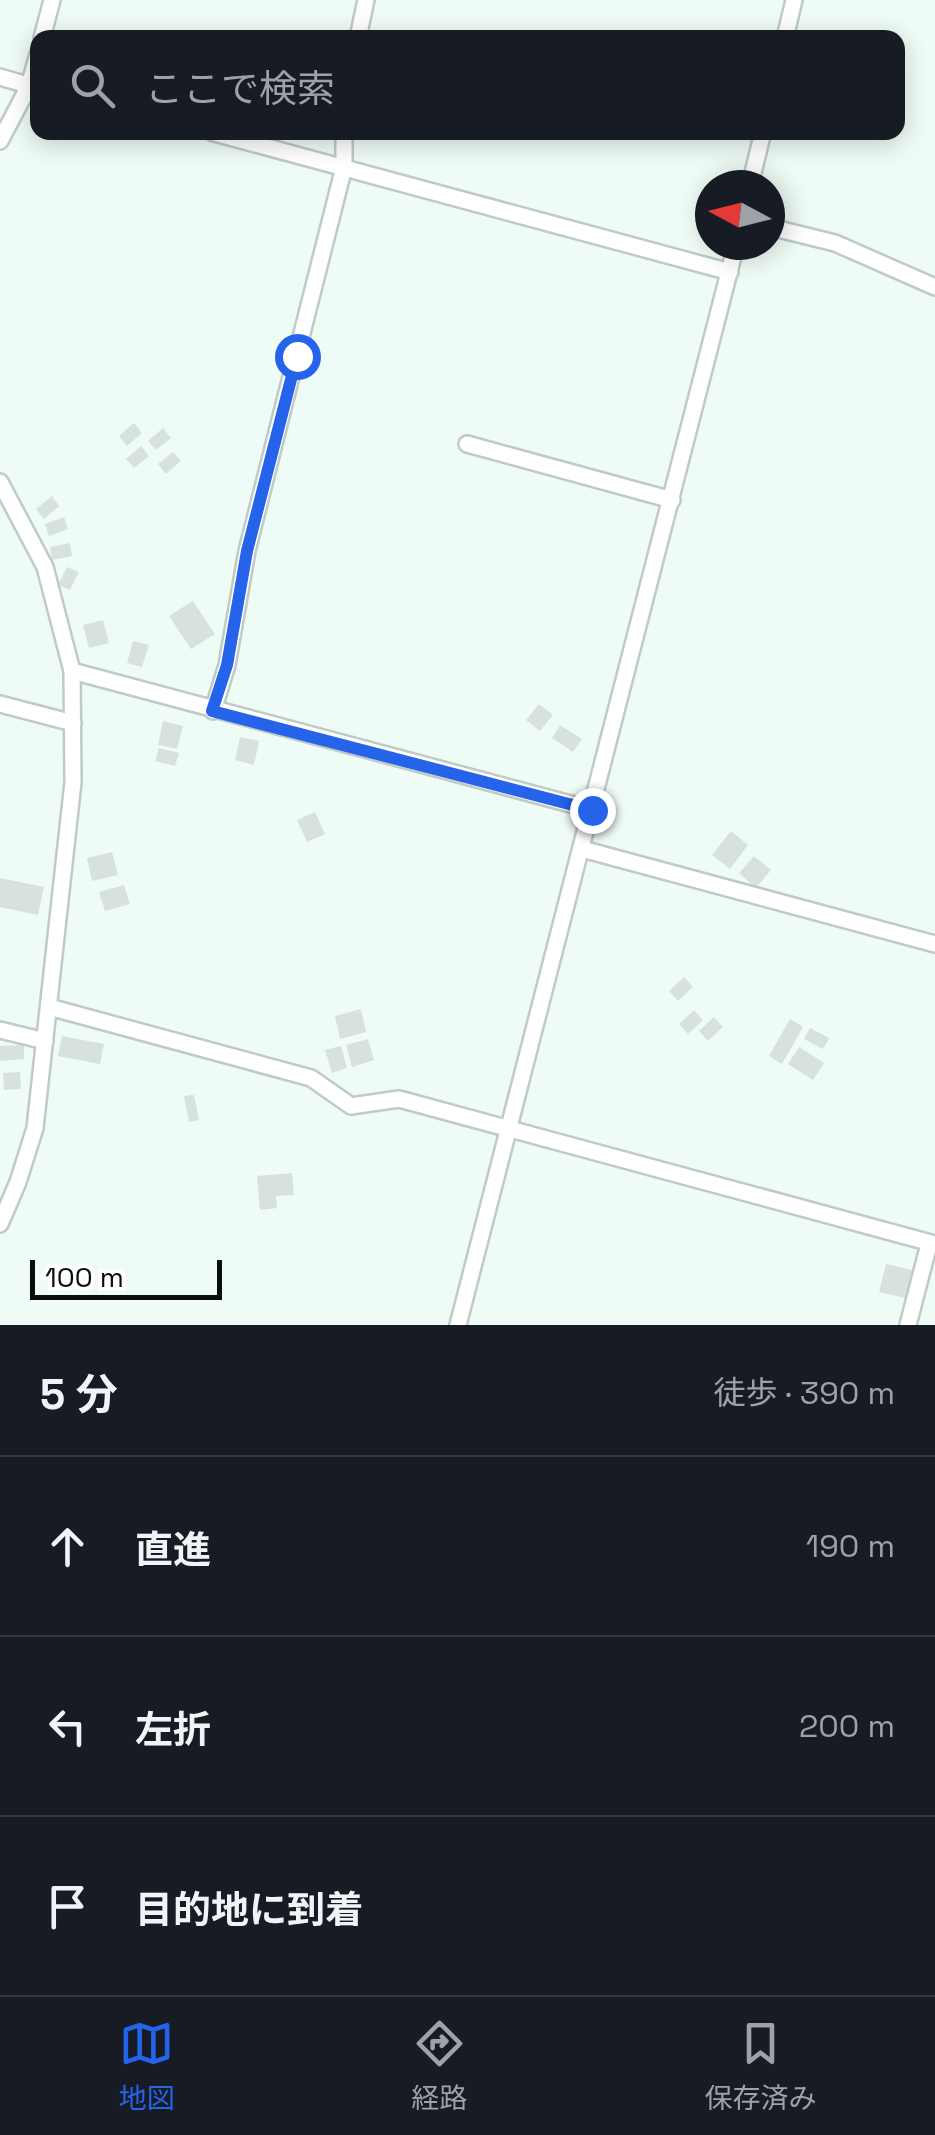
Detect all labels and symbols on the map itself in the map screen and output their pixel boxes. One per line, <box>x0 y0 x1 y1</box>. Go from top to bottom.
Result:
north arrow <box>695 170 785 260</box>
route start <box>275 334 321 380</box>
route end <box>570 788 616 834</box>
scale bar <box>30 1255 222 1300</box>

